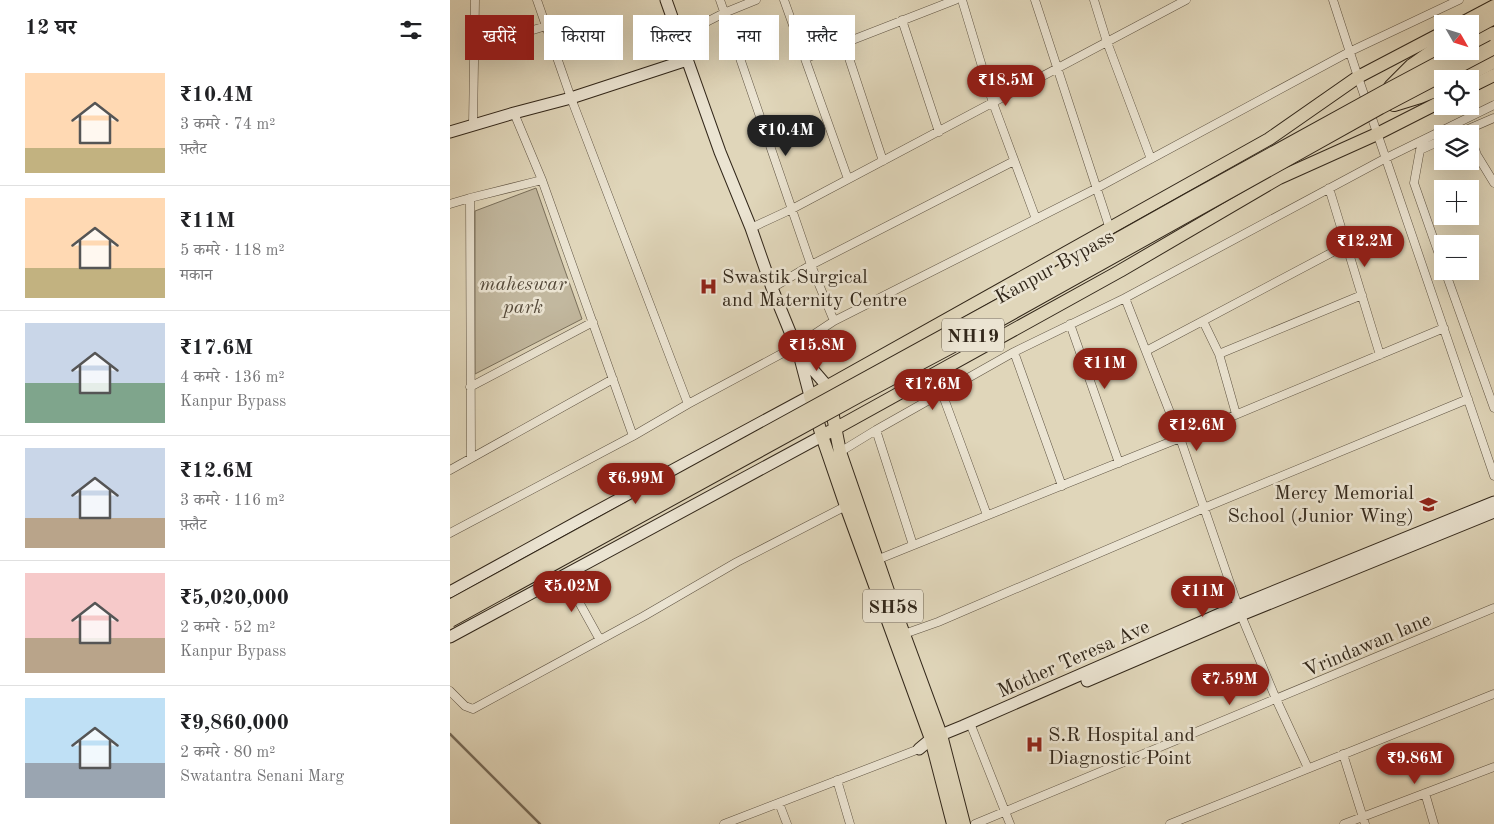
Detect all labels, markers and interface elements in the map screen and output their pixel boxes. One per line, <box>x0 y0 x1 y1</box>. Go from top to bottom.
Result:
chip: खरीदें <box>465 15 534 60</box>
chip: किराया <box>544 15 623 60</box>
chip: फ़िल्टर <box>633 15 709 60</box>
chip: नया <box>719 15 779 60</box>
chip: फ़्लैट <box>789 15 855 60</box>
north arrow <box>1434 15 1479 60</box>
map controls <box>1434 15 1479 280</box>
icon: filters <box>397 16 425 44</box>
text: 12 घर <box>25 18 76 39</box>
pin: ₹18.5M <box>965 64 1047 107</box>
button: locate <box>1434 70 1479 115</box>
text: ₹18.5M <box>978 73 1034 89</box>
text: ₹10.4M <box>180 85 253 106</box>
icon: home <box>65 93 125 153</box>
pin: ₹10.4M <box>745 114 827 157</box>
text: 3 कमरे · 74 m² <box>180 117 275 133</box>
text: ₹10.4M <box>758 123 814 139</box>
button: layers <box>1434 125 1479 170</box>
text: फ़्लैट <box>180 142 207 158</box>
button: + <box>1434 180 1479 225</box>
text: ₹11M <box>180 211 235 232</box>
icon: home <box>65 218 125 278</box>
pin: ₹12.2M <box>1324 226 1406 268</box>
street label: Kanpur Bypass <box>992 227 1118 309</box>
text: ₹12.2M <box>1337 234 1393 250</box>
button: − <box>1434 235 1479 280</box>
text: 5 कमरे · 118 m² <box>180 243 285 259</box>
text: मकान <box>180 268 212 284</box>
place label: Swastik Surgical and Maternity Centre <box>722 268 907 311</box>
park label: maheswar park <box>479 275 567 318</box>
hospital icon: Swastik Surgical and Maternity Centre <box>698 277 718 297</box>
road number: NH19 <box>942 318 1004 352</box>
pin: ₹15.8M <box>776 330 858 372</box>
text: ₹17.6M <box>180 338 253 359</box>
text: ₹15.8M <box>789 338 845 354</box>
icon: home <box>65 343 125 403</box>
pin: ₹11M <box>1075 348 1135 390</box>
text: ₹11M <box>1084 356 1126 372</box>
pin: ₹17.6M <box>892 368 974 411</box>
text: 4 कमरे · 136 m² <box>180 370 285 386</box>
text: ₹17.6M <box>905 377 961 393</box>
text: Kanpur Bypass <box>180 394 286 410</box>
pin: ₹12.6M <box>1156 410 1238 452</box>
text: ₹12.6M <box>1169 418 1225 434</box>
text: ₹12.6M <box>180 461 253 482</box>
pin: ₹6.99M <box>595 462 677 505</box>
icon: home <box>65 468 125 528</box>
text: ₹6.99M <box>608 471 664 487</box>
place label: Mercy Memorial School (Junior Wing) <box>1227 484 1414 527</box>
text: 3 कमरे · 116 m² <box>180 493 285 509</box>
school or university icon: Mercy Memorial School (Junior Wing) <box>1418 494 1438 514</box>
text: फ़्लैट <box>180 518 207 534</box>
pin: ₹5.02M <box>531 570 613 613</box>
pin: ₹11M <box>1173 576 1233 618</box>
text: ₹5.02M <box>544 579 600 595</box>
text: ₹11M <box>1182 584 1224 600</box>
text: ₹5,020,000 <box>180 588 289 609</box>
road number: SH58 <box>863 590 923 622</box>
icon: home <box>65 593 125 653</box>
street label: Vrindawan lane <box>1301 610 1434 682</box>
street label: Mother Teresa Ave <box>995 617 1153 702</box>
text: 2 कमरे · 52 m² <box>180 620 275 636</box>
text: Kanpur Bypass <box>180 644 286 660</box>
pin: ₹7.59M <box>1189 664 1271 706</box>
text: ₹7.59M <box>1202 672 1258 688</box>
text: ₹9,860,000 <box>180 713 289 734</box>
icon: home <box>65 718 125 778</box>
place label: S.R Hospital and Diagnostic Point <box>1048 726 1195 769</box>
hospital icon: S.R Hospital and Diagnostic Point <box>1024 735 1044 755</box>
pin: ₹9.86M <box>1374 742 1456 785</box>
text: 2 कमरे · 80 m² <box>180 745 275 761</box>
text: ₹9.86M <box>1387 751 1443 767</box>
text: Swatantra Senani Marg <box>180 769 344 785</box>

